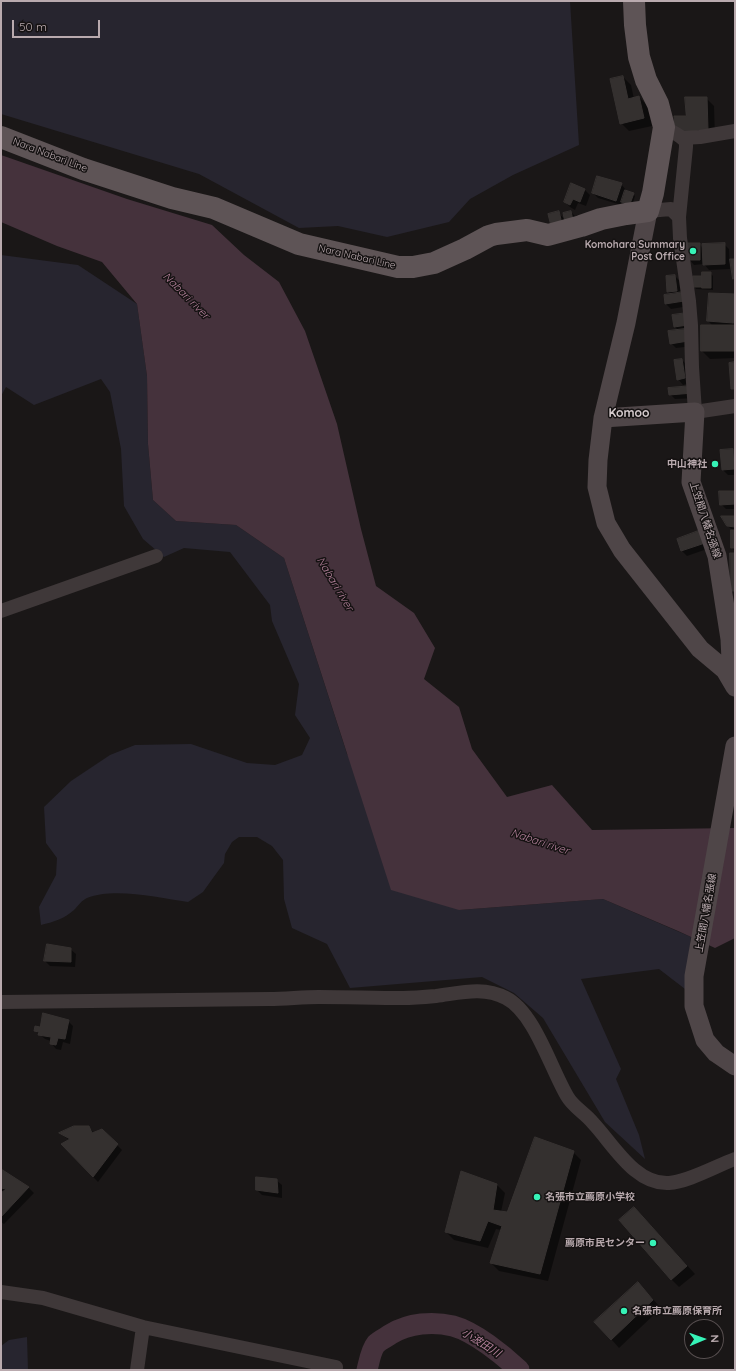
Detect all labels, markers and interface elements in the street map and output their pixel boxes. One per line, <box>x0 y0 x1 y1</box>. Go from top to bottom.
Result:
scale bar <box>14 12 102 38</box>
text: 50 m <box>19 19 47 34</box>
street label: Nara Nabari Line <box>11 135 89 175</box>
place label: Komohara Summary Post Office <box>585 239 685 262</box>
street label: Nara Nabari Line <box>317 242 397 272</box>
marker: Komohara Summary Post Office <box>688 246 698 256</box>
water label: Nabari river <box>160 270 212 322</box>
district label: Komoo <box>608 406 650 420</box>
place label: 中山神社 <box>667 458 707 470</box>
marker: 中山神社 <box>710 459 720 469</box>
street label: 上笠間八幡名張線 <box>687 480 723 560</box>
water label: Nabari river <box>314 555 356 613</box>
water label: Nabari river <box>509 826 571 858</box>
street label: 上笠間八幡名張線 <box>693 873 719 953</box>
place label: 名張市立薦原小学校 <box>545 1191 635 1203</box>
marker: 名張市立薦原小学校 <box>532 1192 542 1202</box>
place label: 薦原市民センター <box>565 1237 645 1249</box>
marker: 薦原市民センター <box>648 1238 658 1248</box>
place label: 名張市立薦原保育所 <box>632 1305 722 1317</box>
marker: 名張市立薦原保育所 <box>619 1306 629 1316</box>
north arrow <box>684 1319 724 1359</box>
water label: 小波田川 <box>459 1326 503 1360</box>
text: N <box>708 1334 722 1343</box>

